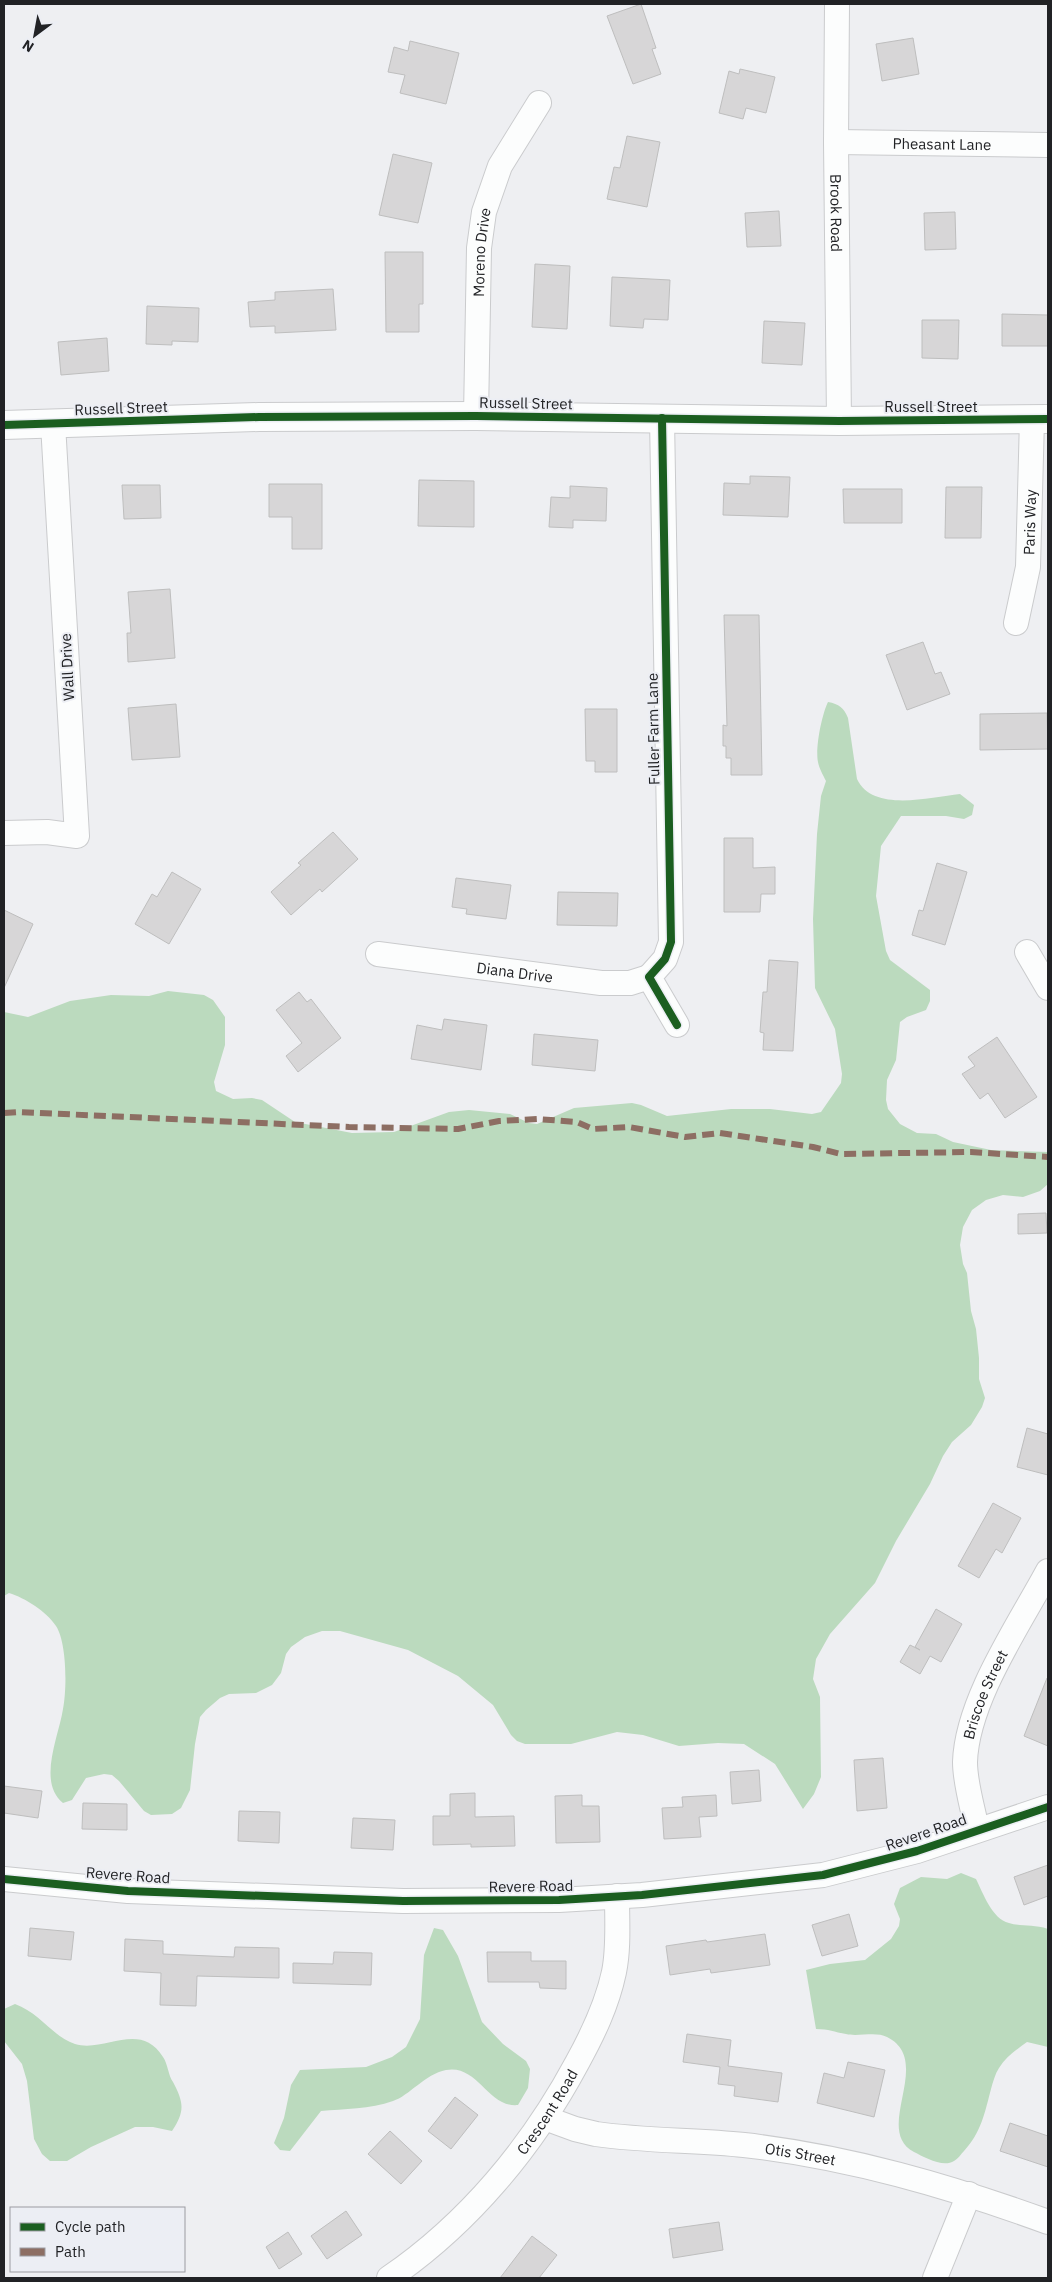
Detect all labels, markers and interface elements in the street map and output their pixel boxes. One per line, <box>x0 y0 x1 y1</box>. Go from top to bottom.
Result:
north arrow <box>10 10 60 60</box>
text: N <box>19 36 37 56</box>
street label: Pheasant Lane <box>892 133 992 154</box>
street label: Brook Road <box>827 174 847 252</box>
street label: Moreno Drive <box>469 205 494 297</box>
street label: Russell Street <box>479 393 573 413</box>
street label: Russell Street <box>74 397 168 419</box>
street label: Russell Street <box>884 397 978 416</box>
street label: Paris Way <box>1019 489 1040 555</box>
street label: Wall Drive <box>56 633 78 701</box>
street label: Fuller Farm Lane <box>643 673 663 785</box>
street label: Diana Drive <box>476 957 554 986</box>
street label: Briscoe Street <box>958 1646 1011 1741</box>
street label: Revere Road <box>883 1809 969 1855</box>
street label: Revere Road <box>85 1863 171 1887</box>
street label: Revere Road <box>488 1876 574 1896</box>
street label: Crescent Road <box>512 2066 581 2158</box>
street label: Otis Street <box>764 2138 838 2169</box>
legend <box>10 2207 185 2272</box>
text: Cycle path <box>55 2217 126 2236</box>
text: Path <box>55 2242 86 2261</box>

